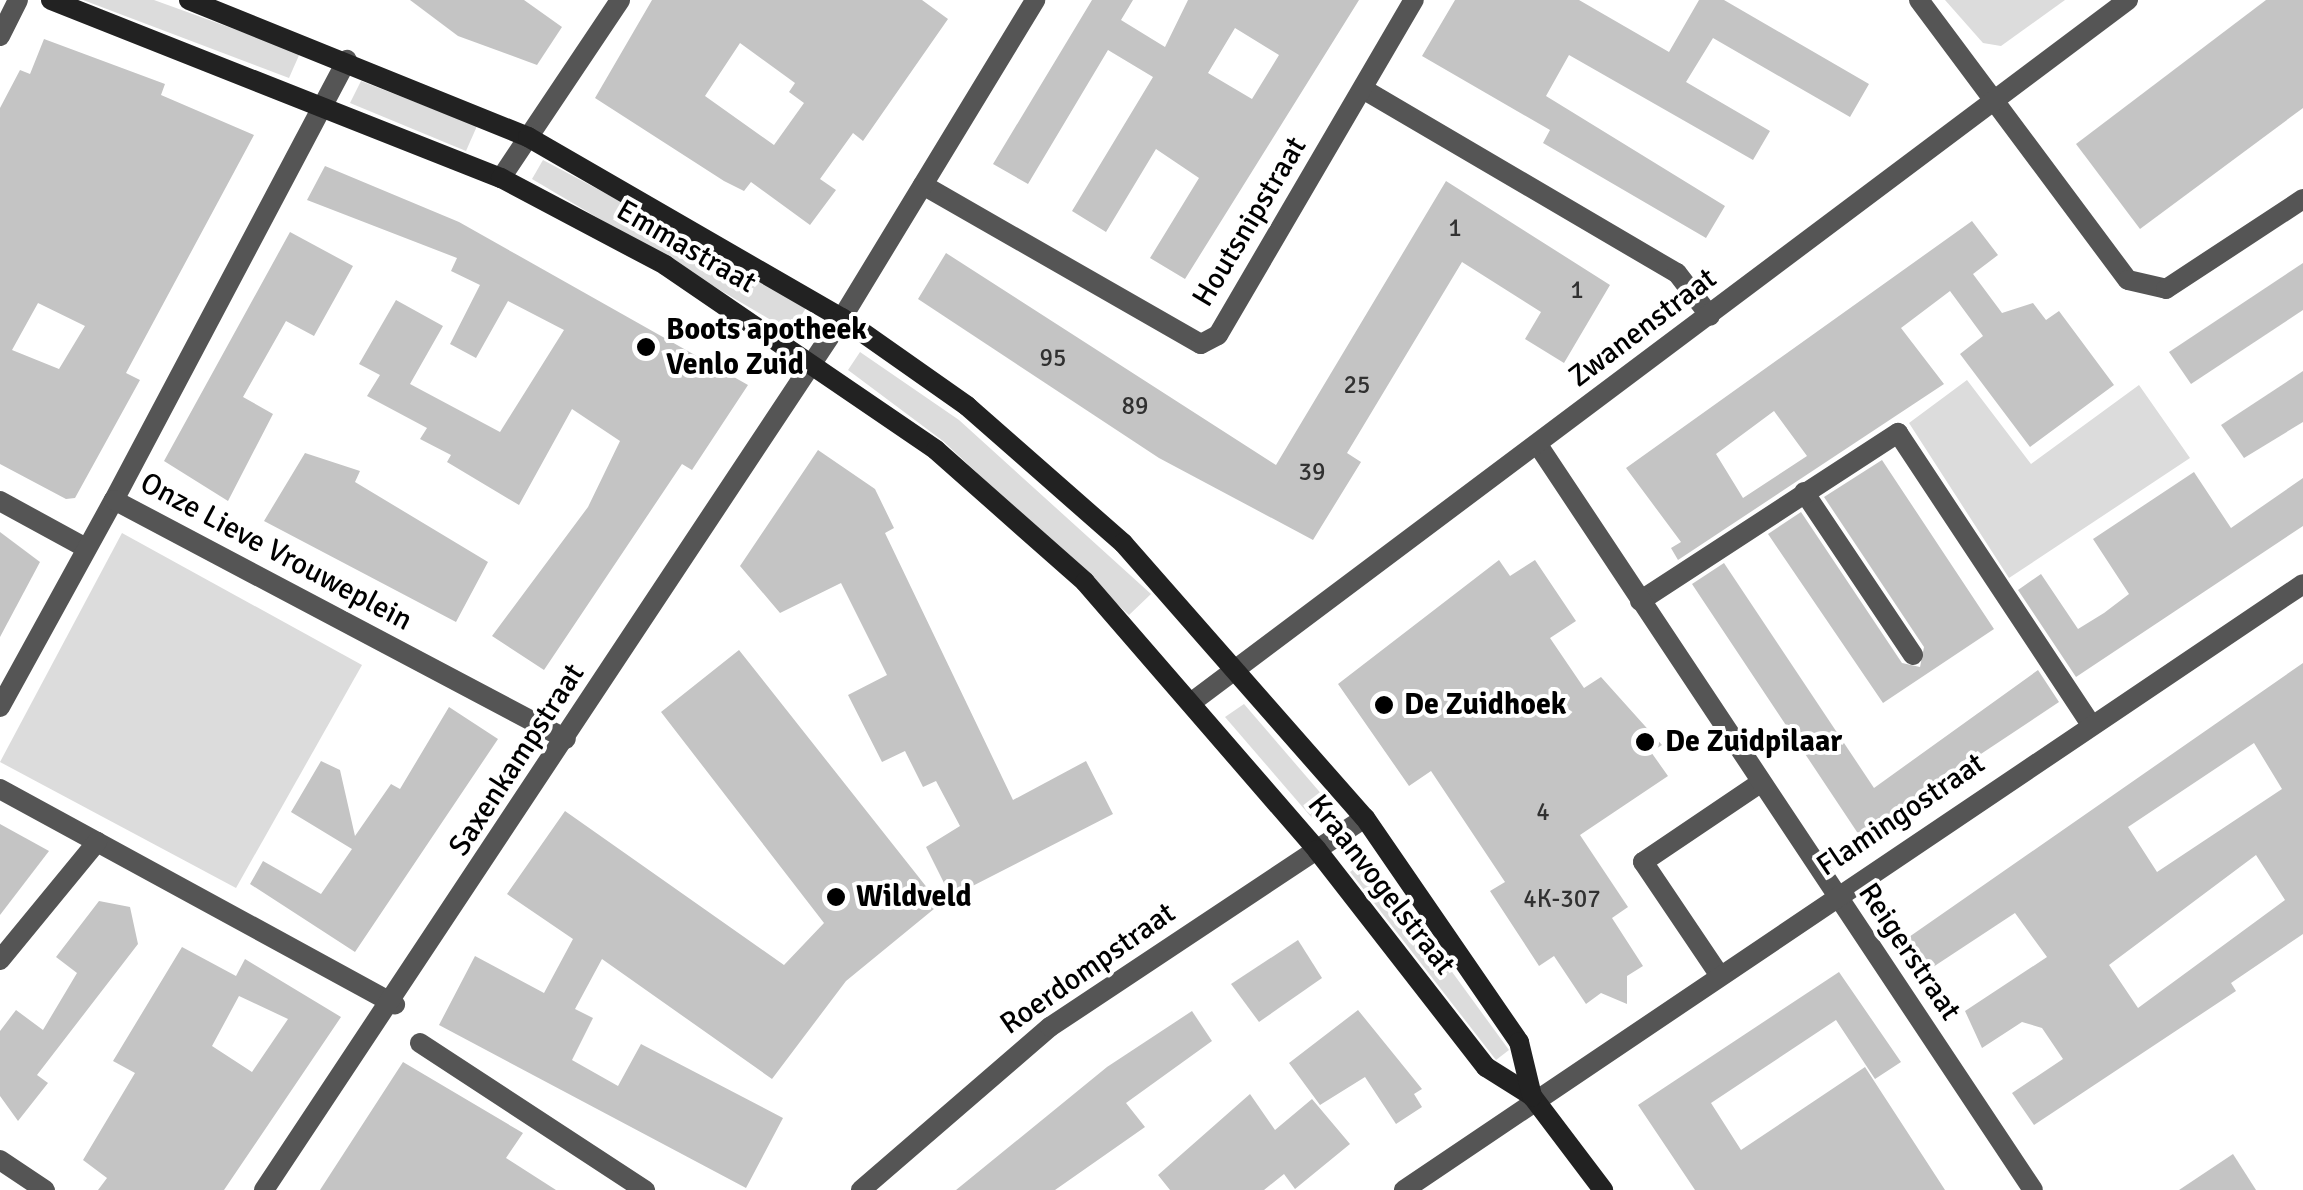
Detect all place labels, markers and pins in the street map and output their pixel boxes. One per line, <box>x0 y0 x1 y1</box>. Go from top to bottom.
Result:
place label: Boots apotheek Venlo Zuid <box>666 312 867 382</box>
marker: Boots apotheek Venlo Zuid <box>635 336 657 358</box>
place label: De Zuidhoek <box>1404 687 1567 723</box>
marker: De Zuidhoek <box>1373 694 1395 716</box>
place label: De Zuidpilaar <box>1665 724 1842 760</box>
marker: De Zuidpilaar <box>1634 731 1656 753</box>
place label: Wildveld <box>856 879 972 915</box>
marker: Wildveld <box>825 886 847 908</box>

